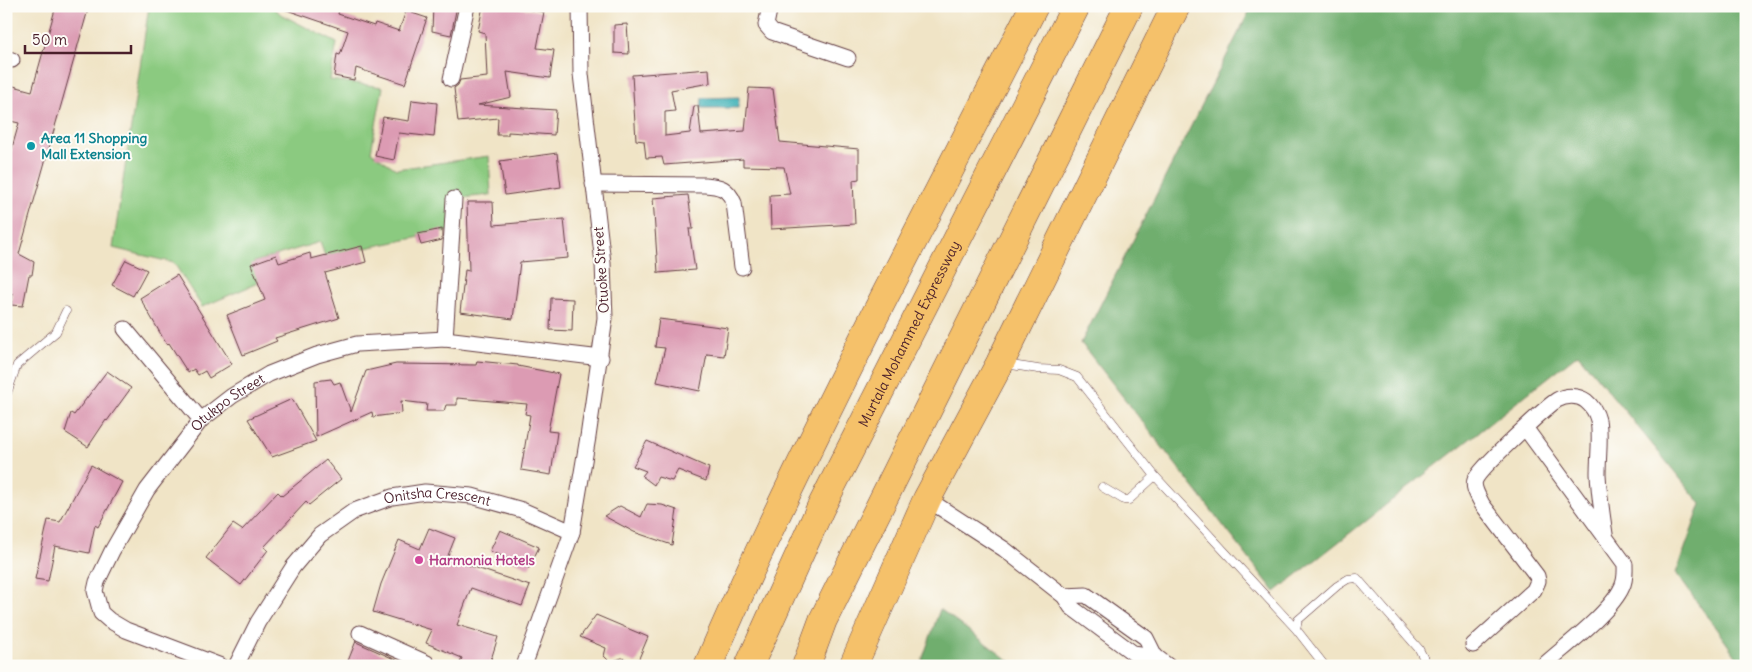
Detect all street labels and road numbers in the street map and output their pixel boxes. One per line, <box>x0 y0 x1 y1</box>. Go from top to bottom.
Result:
street label: Otuoke Street <box>589 226 613 314</box>
street label: Murtala Mohammed Expressway <box>854 237 964 430</box>
street label: Otukpo Street <box>187 370 268 435</box>
street label: Onitsha Crescent <box>381 483 493 510</box>

